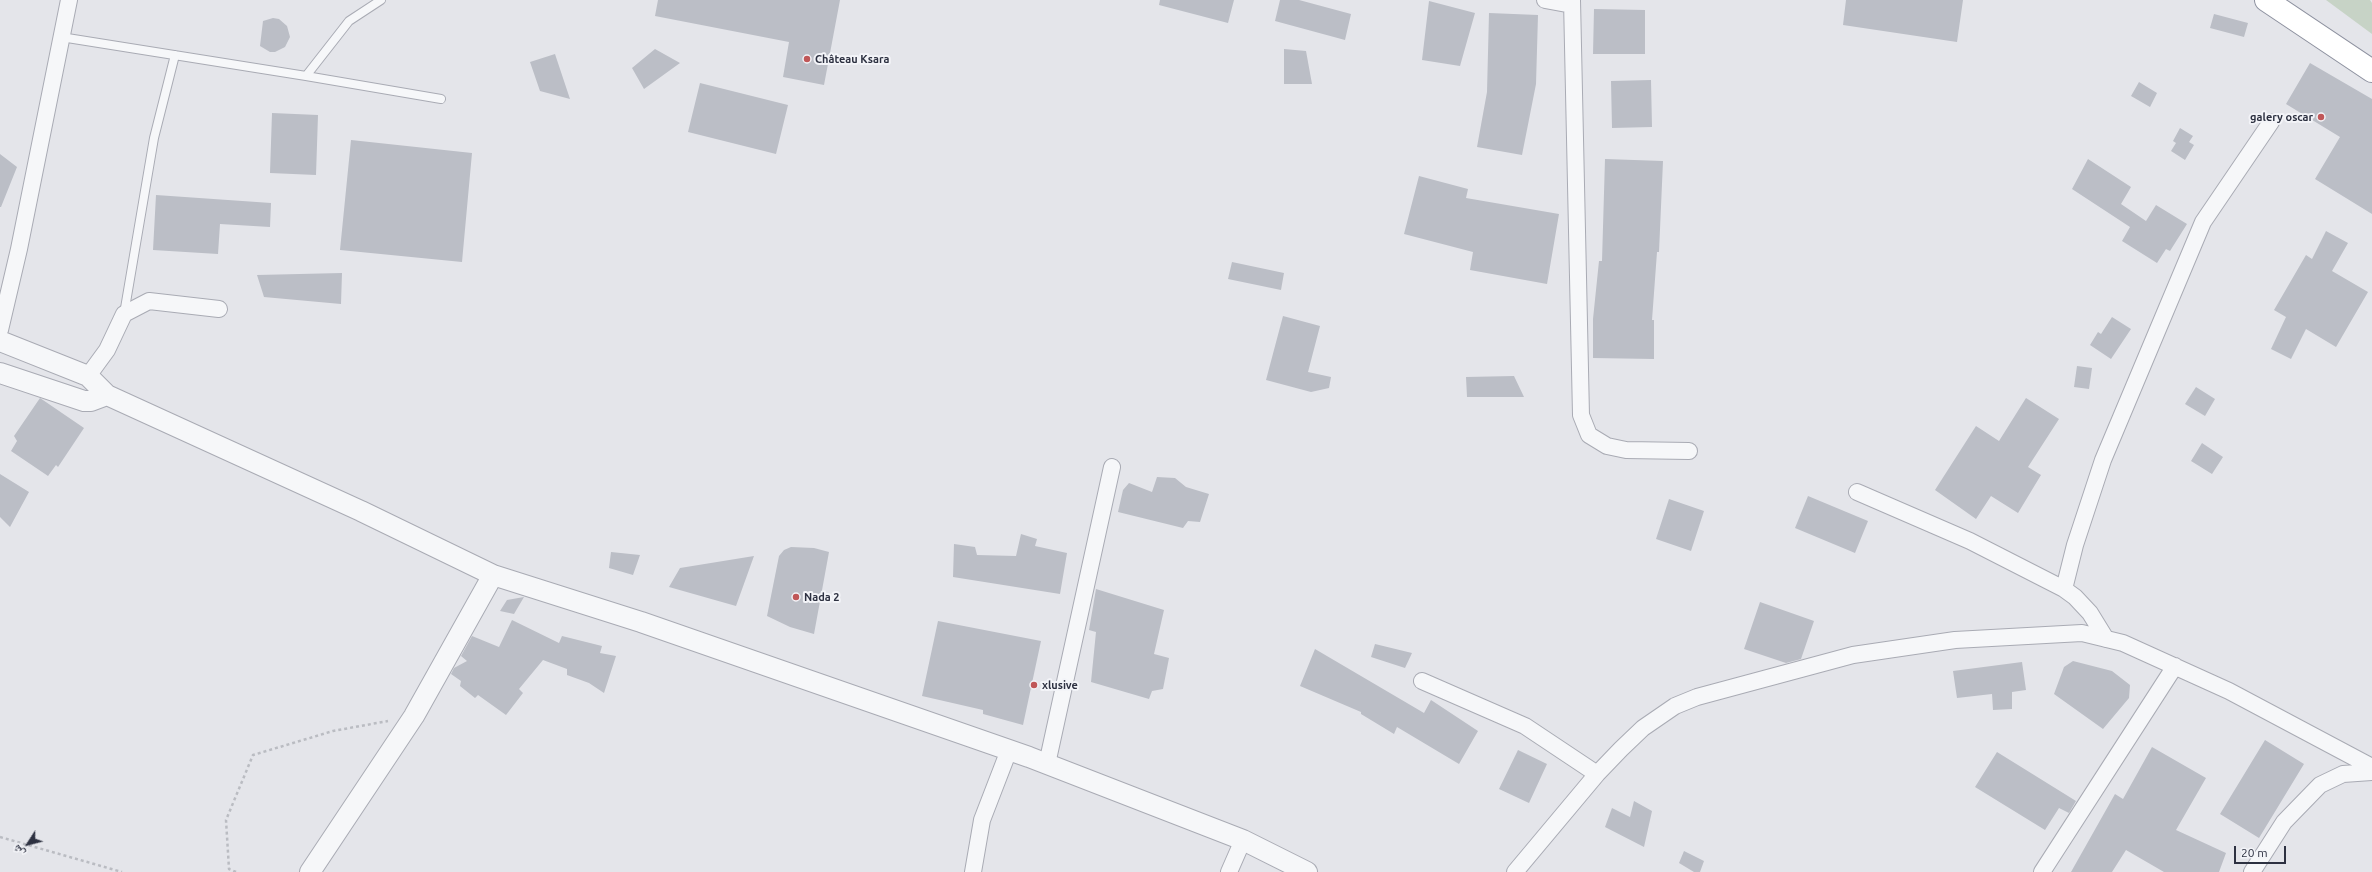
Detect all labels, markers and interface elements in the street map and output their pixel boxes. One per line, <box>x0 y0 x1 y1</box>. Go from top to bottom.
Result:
place label: Château Ksara <box>815 52 889 66</box>
marker: Château Ksara <box>802 54 812 64</box>
place label: galery oscar <box>2250 110 2313 124</box>
marker: galery oscar <box>2316 112 2326 122</box>
place label: Nada 2 <box>804 590 840 604</box>
marker: Nada 2 <box>791 592 801 602</box>
place label: xlusive <box>1042 678 1078 692</box>
marker: xlusive <box>1029 680 1039 690</box>
north arrow <box>8 824 48 864</box>
scale bar <box>2236 838 2288 864</box>
text: ش <box>10 843 27 859</box>
text: 20 m <box>2241 846 2268 859</box>

